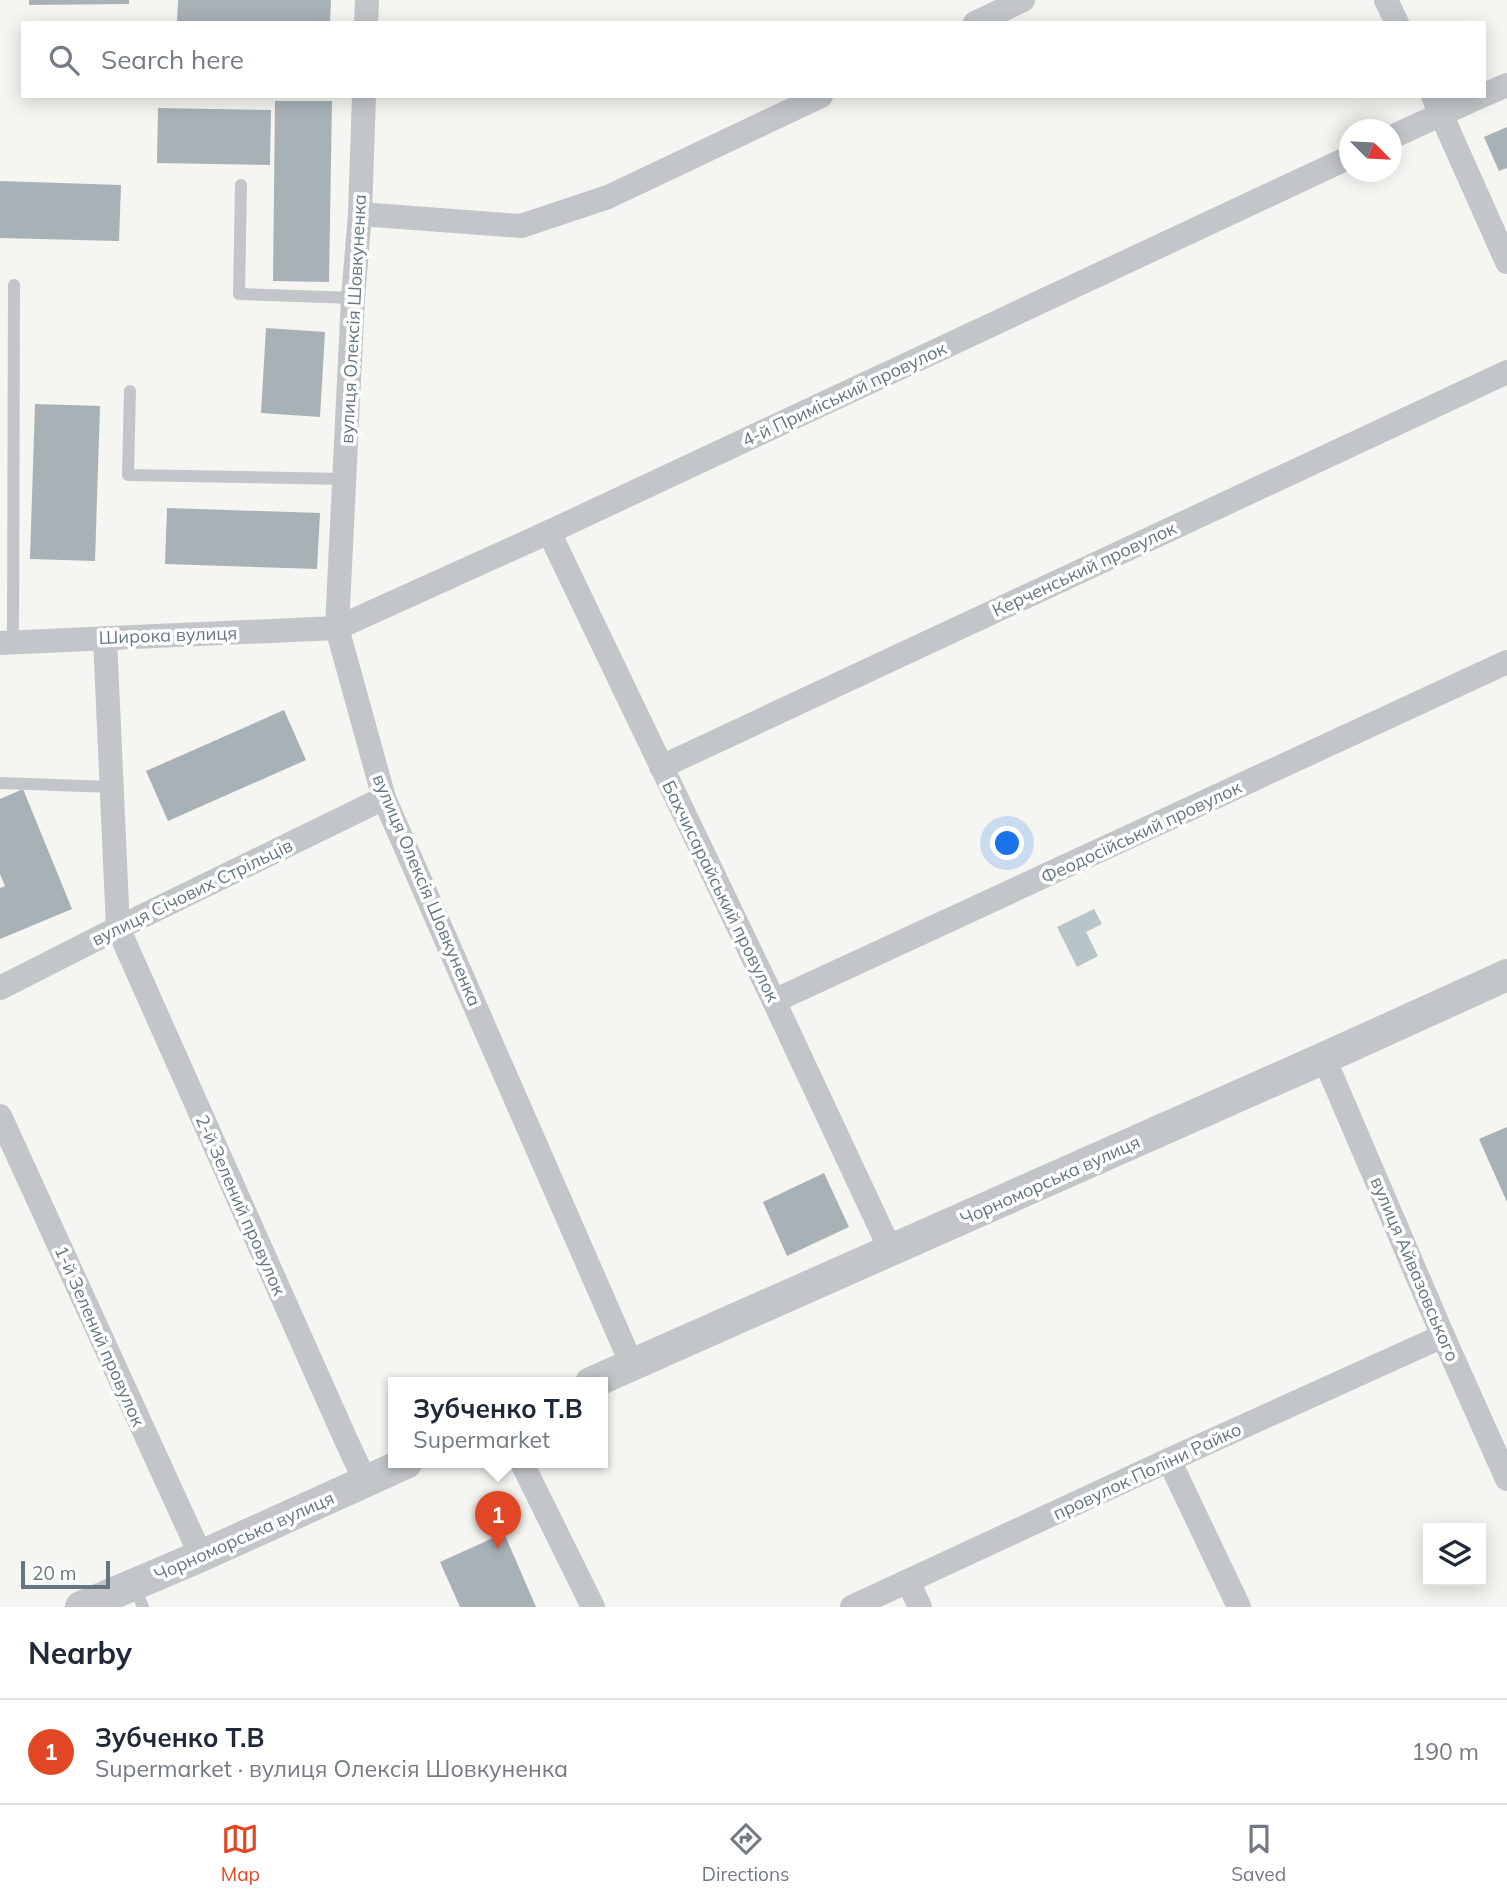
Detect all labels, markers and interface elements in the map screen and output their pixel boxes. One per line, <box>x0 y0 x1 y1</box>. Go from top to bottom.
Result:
search box <box>21 21 1486 98</box>
icon: search <box>45 41 83 79</box>
text: Search here <box>101 43 244 76</box>
north arrow <box>1339 119 1402 182</box>
street label: вулиця Олексія Шовкуненка <box>335 194 371 444</box>
street label: 4-й Приміський провулок <box>738 336 950 452</box>
street label: Керченський провулок <box>988 516 1180 622</box>
street label: Широка вулиця <box>98 621 238 649</box>
street label: вулиця Олексія Шовкуненка <box>368 771 486 1009</box>
street label: Феодосійський провулок <box>1037 775 1245 889</box>
street label: Бахчисарайський провулок <box>657 777 785 1006</box>
your location <box>990 826 1024 860</box>
street label: вулиця Січових Стрільців <box>88 833 296 951</box>
street label: 2-й Зелений провулок <box>191 1111 291 1299</box>
street label: Чорноморська вулиця <box>957 1130 1143 1230</box>
street label: вулиця Айвазовського <box>1366 1173 1464 1365</box>
street label: 1-й Зелений провулок <box>50 1242 150 1430</box>
popup <box>388 1377 608 1468</box>
text: Зубченко Т.В <box>413 1392 583 1425</box>
street label: провулок Поліни Райко <box>1049 1417 1245 1525</box>
text: Supermarket <box>413 1425 550 1454</box>
street label: Чорноморська вулиця <box>151 1486 337 1586</box>
pin: 1 <box>475 1491 521 1549</box>
map controls <box>1423 1523 1486 1586</box>
button: layers <box>1423 1523 1486 1586</box>
scale bar <box>21 1558 110 1590</box>
text: 20 m <box>32 1561 76 1585</box>
text: Nearby <box>28 1634 132 1672</box>
text: Зубченко Т.В <box>95 1721 264 1754</box>
text: 1 <box>44 1737 58 1766</box>
text: 190 m <box>1411 1737 1479 1766</box>
text: Supermarket · вулиця Олексія Шовкуненка <box>95 1754 568 1783</box>
tab: Map <box>221 1820 260 1886</box>
tab: Directions <box>702 1820 790 1886</box>
tab: Saved <box>1231 1820 1286 1886</box>

